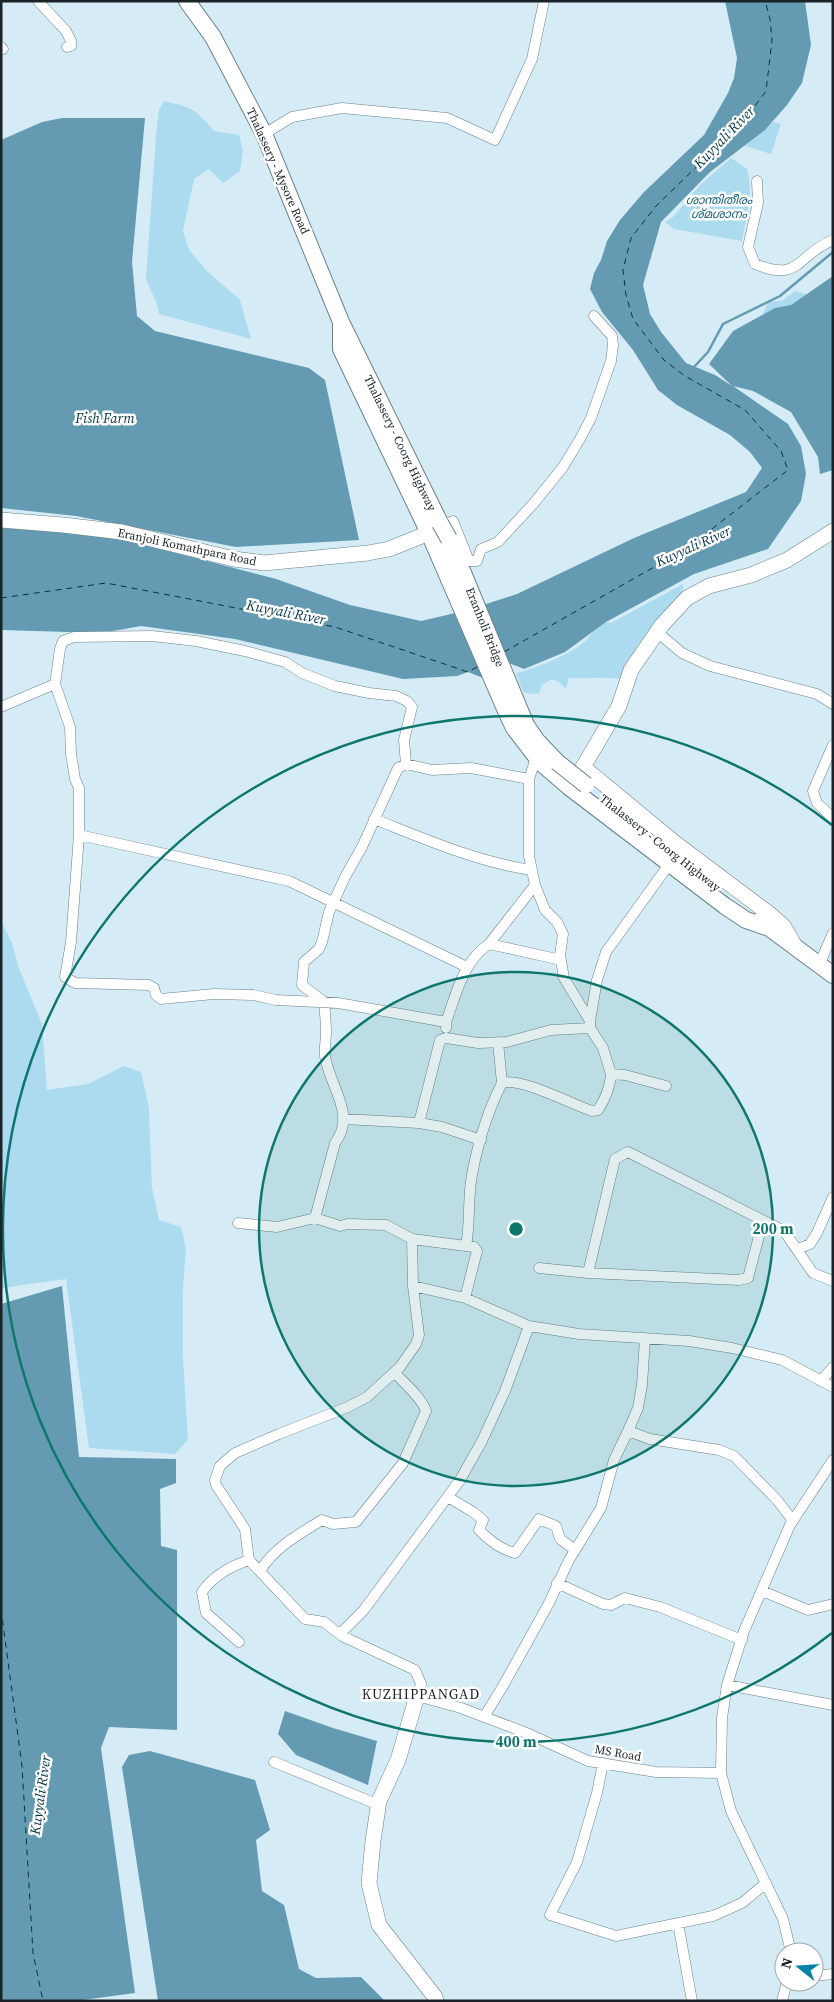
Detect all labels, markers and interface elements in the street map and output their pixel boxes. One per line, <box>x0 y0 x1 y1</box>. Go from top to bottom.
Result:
water label: Kuyyali River <box>688 101 759 173</box>
street label: Thalassery - Mysore Road <box>243 105 313 237</box>
park label: ശാന്തിതീരം ശ്മശാനം <box>686 192 753 222</box>
street label: Thalassery - Coorg Highway <box>360 372 440 514</box>
water label: Fish Farm <box>74 408 135 428</box>
water label: Kuyyali River <box>652 520 734 572</box>
street label: Eranjoli Komathpara Road <box>116 524 258 570</box>
street label: Eranholi Bridge <box>462 585 508 669</box>
water label: Kuyyali River <box>244 594 328 630</box>
street label: Thalassery - Coorg Highway <box>596 791 724 896</box>
text: 200 m <box>752 1218 794 1239</box>
centre of rings <box>507 1220 525 1238</box>
district label: KUZHIPPANGAD <box>362 1684 480 1704</box>
text: 400 m <box>495 1731 537 1752</box>
street label: MS Road <box>593 1741 643 1765</box>
water label: Kuyyali River <box>24 1754 56 1837</box>
north arrow <box>774 1942 824 1992</box>
text: N <box>776 1955 798 1971</box>

